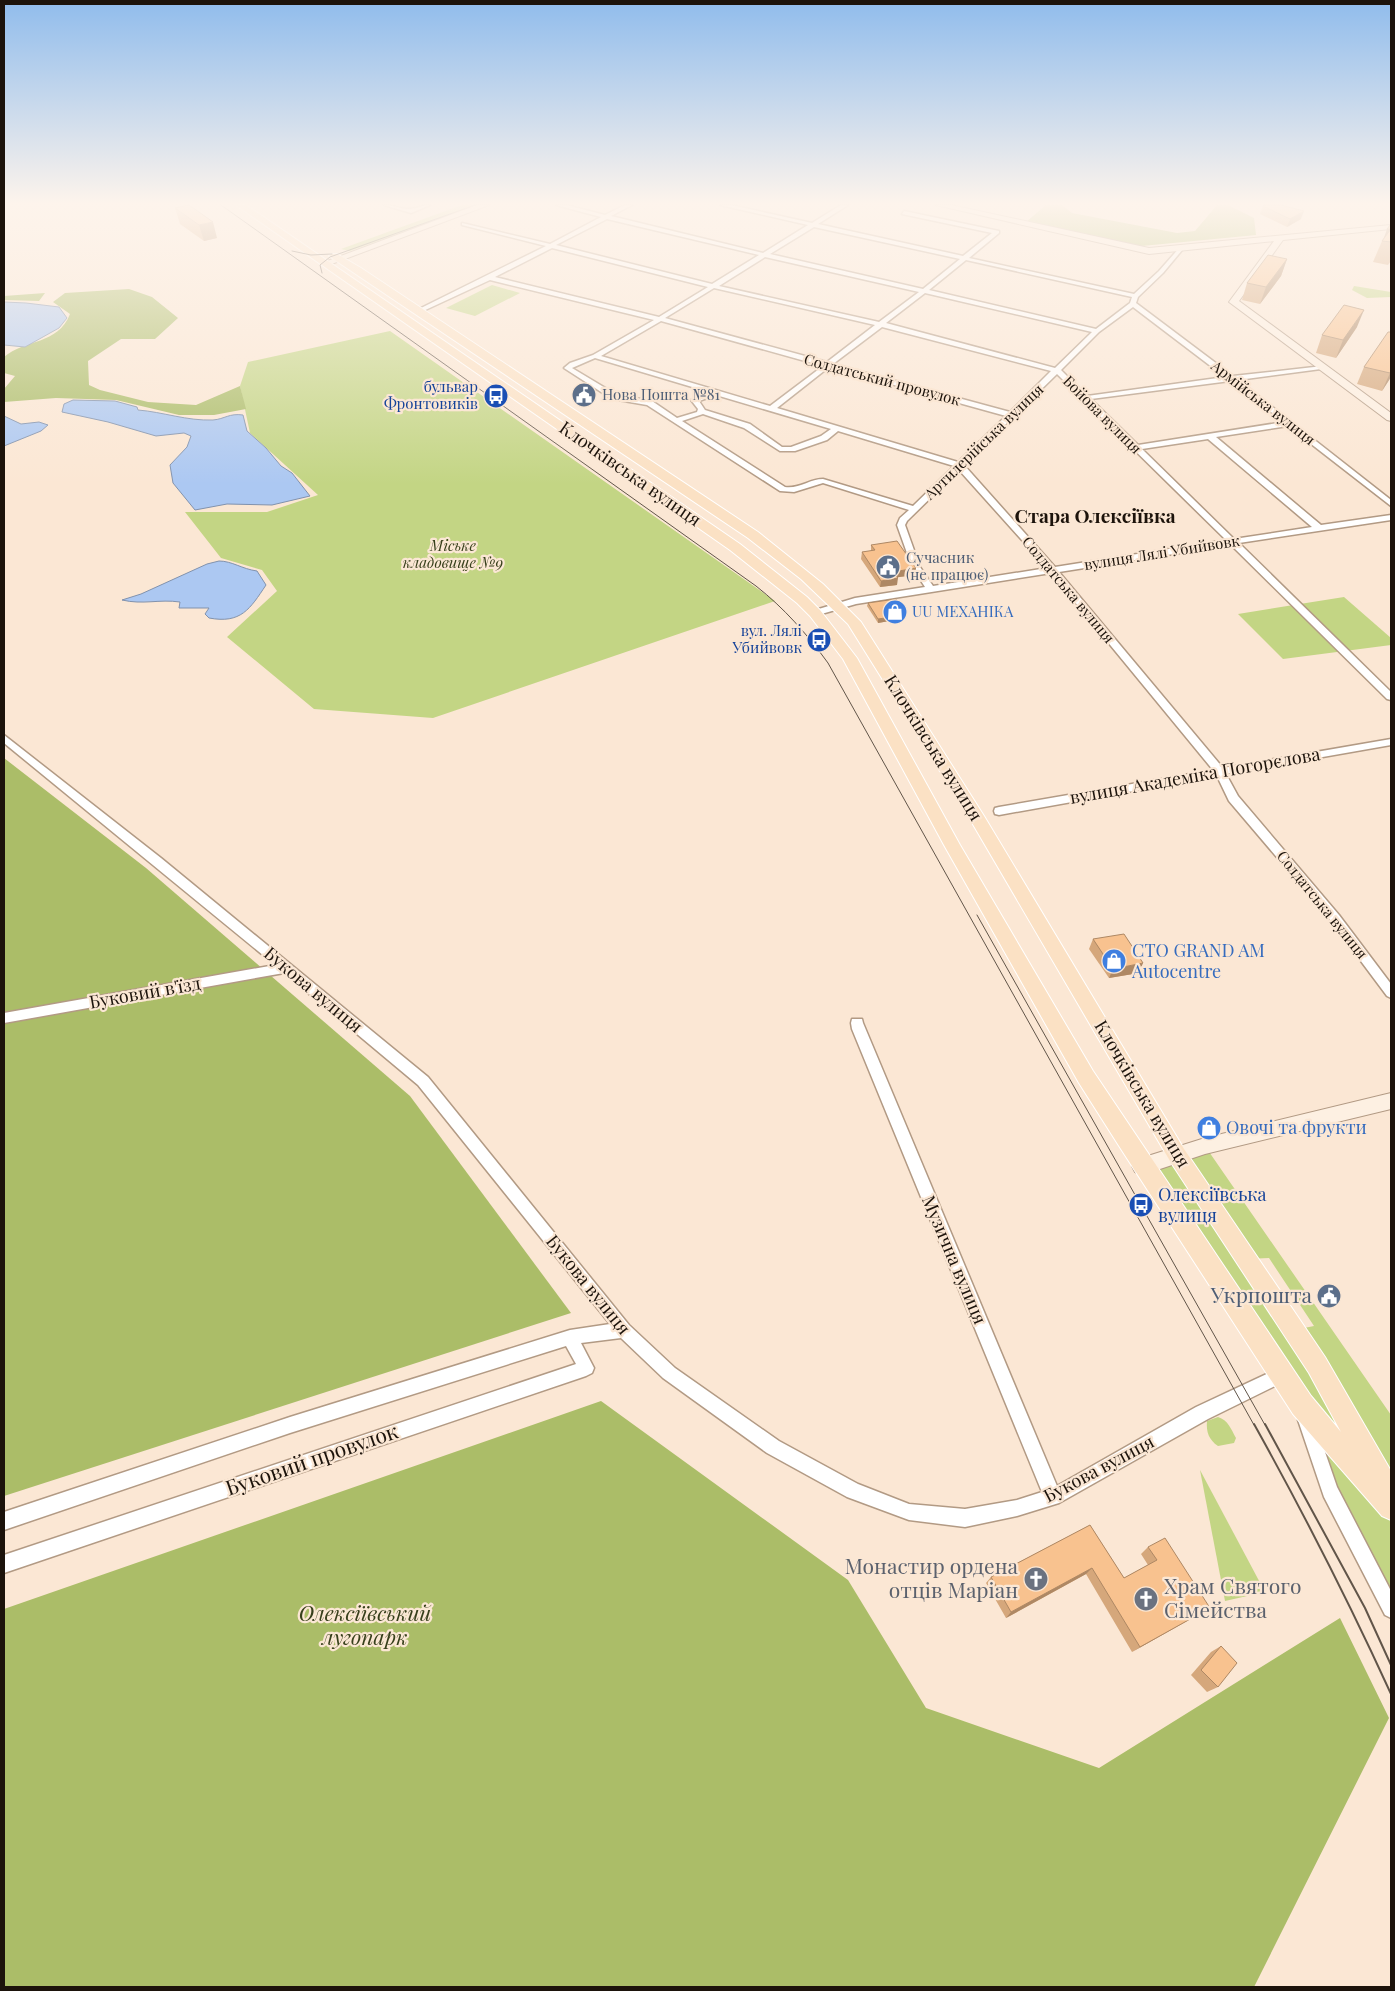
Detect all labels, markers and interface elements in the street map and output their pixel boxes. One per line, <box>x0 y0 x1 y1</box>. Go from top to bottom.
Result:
street label: Солдатський провулок <box>802 349 963 410</box>
street label: Армійська вулиця <box>1207 355 1320 449</box>
street label: Бойова вулиця <box>1059 371 1146 458</box>
place label: бульвар Фронтовиків <box>384 376 478 413</box>
street label: Артилерійська вулиця <box>919 379 1047 504</box>
public building icon: Нова Пошта №81 <box>571 382 597 408</box>
bus stop icon: бульвар Фронтовиків <box>483 383 509 409</box>
place label: Нова Пошта №81 <box>602 384 720 404</box>
street label: Клочківська вулиця <box>555 415 706 531</box>
district label: Стара Олексіївка <box>1014 502 1176 528</box>
street label: вулиця Лялі Убийвовк <box>1083 530 1242 574</box>
street label: Солдатська вулиця <box>1018 532 1119 647</box>
park label: Міське кладовище №9 <box>403 535 503 572</box>
place label: Сучасник (не працює) <box>906 547 988 584</box>
public building icon: Сучасник (не працює) <box>875 554 901 580</box>
shop icon: UU МЕХАНІКА <box>882 599 908 625</box>
place label: UU МЕХАНІКА <box>912 601 1014 621</box>
place label: вул. Лялі Убийвовк <box>731 620 803 657</box>
bus stop icon: вул. Лялі Убийвовк <box>806 627 832 653</box>
street label: Клочківська вулиця <box>879 670 989 825</box>
street label: вулиця Академіка Погорєлова <box>1068 741 1322 809</box>
street label: Солдатська вулиця <box>1273 846 1373 963</box>
place label: СТО GRAND AM Autocentre <box>1131 938 1265 983</box>
street label: Букова вулиця <box>259 941 368 1038</box>
shop icon: СТО GRAND AM Autocentre <box>1101 948 1127 974</box>
street label: Буковий в'їзд <box>87 970 203 1014</box>
street label: Клочківська вулиця <box>1089 1015 1197 1172</box>
shop icon: Овочі та фрукти <box>1196 1115 1222 1141</box>
place label: Овочі та фрукти <box>1226 1115 1367 1139</box>
place label: Олексіївська вулиця <box>1158 1182 1267 1227</box>
street label: Музична вулиця <box>917 1192 993 1328</box>
bus stop icon: Олексіївська вулиця <box>1128 1192 1154 1218</box>
street label: Букова вулиця <box>541 1229 637 1340</box>
place label: Укрпошта <box>1210 1280 1313 1308</box>
public building icon: Укрпошта <box>1316 1283 1342 1309</box>
street label: Буковий провулок <box>221 1415 401 1501</box>
street label: Букова вулиця <box>1039 1429 1158 1507</box>
place label: Монастир ордена отців Маріан <box>845 1551 1019 1603</box>
church icon: Монастир ордена отців Маріан <box>1023 1566 1049 1592</box>
place label: Храм Святого Сімейства <box>1164 1571 1302 1623</box>
church icon: Храм Святого Сімейства <box>1133 1586 1159 1612</box>
park label: Олексіївський лугопарк <box>299 1598 432 1650</box>

